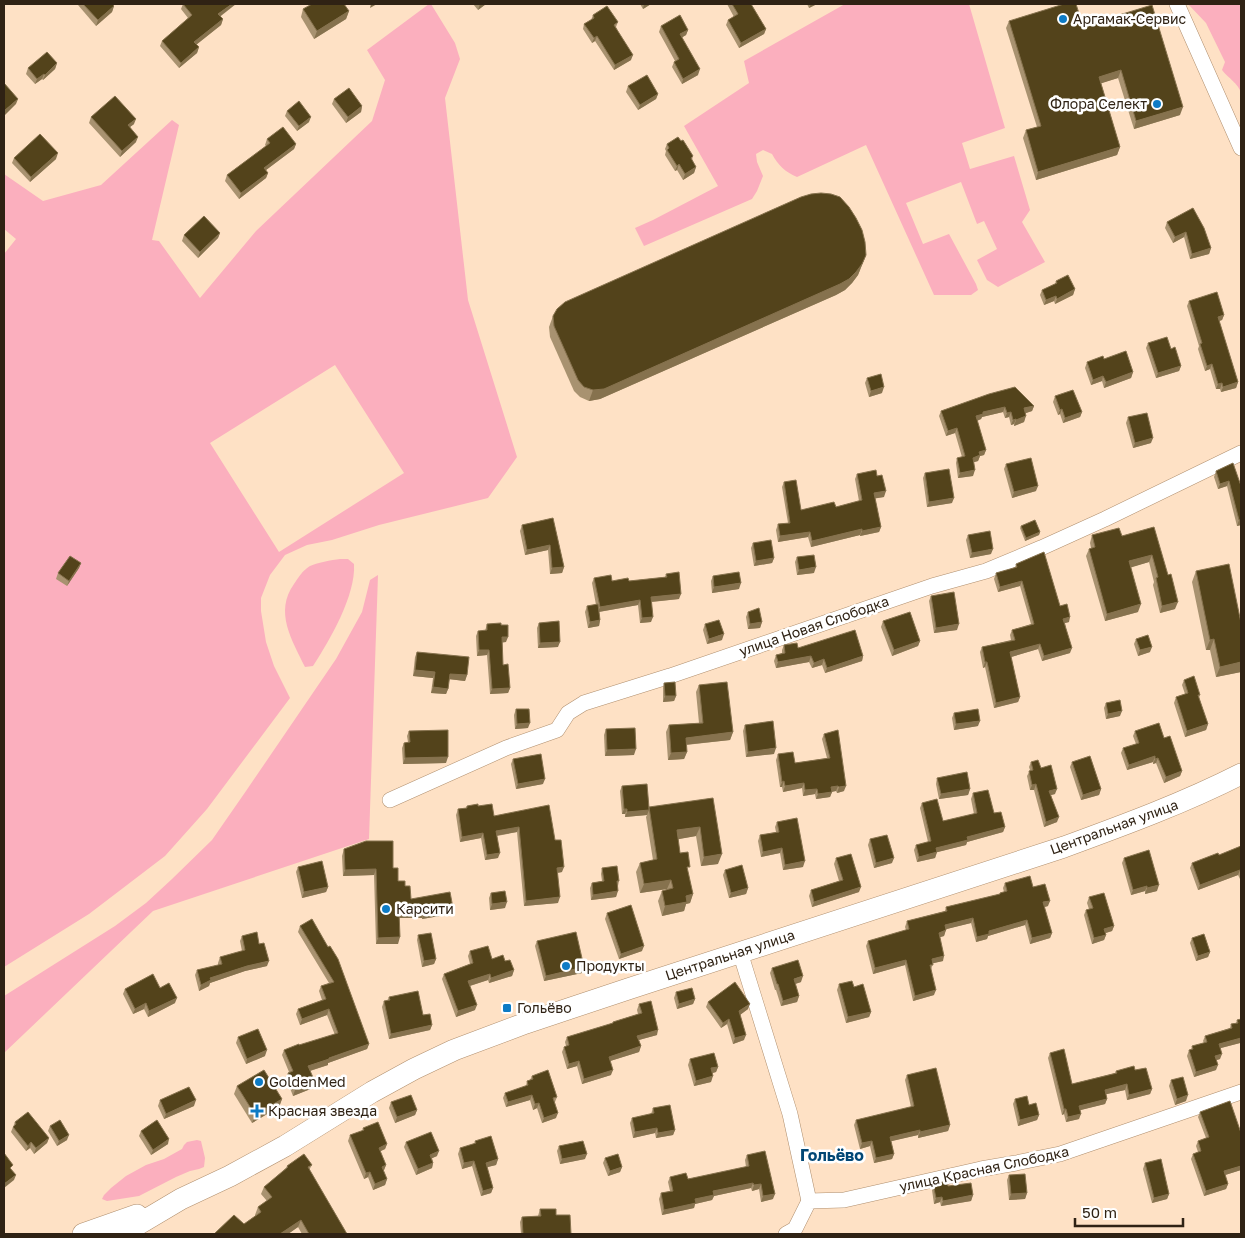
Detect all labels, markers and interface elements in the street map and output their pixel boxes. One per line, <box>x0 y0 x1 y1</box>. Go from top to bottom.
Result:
place label: Аргамак-Сервис <box>1073 10 1187 27</box>
marker: Аргамак-Сервис <box>1057 13 1069 25</box>
place label: Флора Селект <box>1050 95 1147 112</box>
marker: Флора Селект <box>1151 98 1163 110</box>
street label: улица Новая Слободка <box>737 592 891 659</box>
street label: Центральная улица <box>1047 795 1180 858</box>
place label: Карсити <box>396 900 454 917</box>
marker: Карсити <box>380 903 392 915</box>
street label: Центральная улица <box>663 926 797 983</box>
place label: Продукты <box>576 957 645 974</box>
marker: Продукты <box>560 960 572 972</box>
place label: Гольёво <box>517 999 572 1016</box>
marker: Гольёво <box>501 1002 513 1014</box>
place label: GoldenMed <box>269 1073 346 1090</box>
marker: GoldenMed <box>253 1076 265 1088</box>
place label: Красная звезда <box>268 1102 377 1119</box>
marker: Красная звезда <box>250 1104 264 1118</box>
street label: улица Красная Слободка <box>898 1142 1070 1195</box>
district label: Гольёво <box>800 1145 864 1165</box>
scale bar <box>1075 1196 1182 1228</box>
text: 50 m <box>1082 1203 1117 1221</box>

